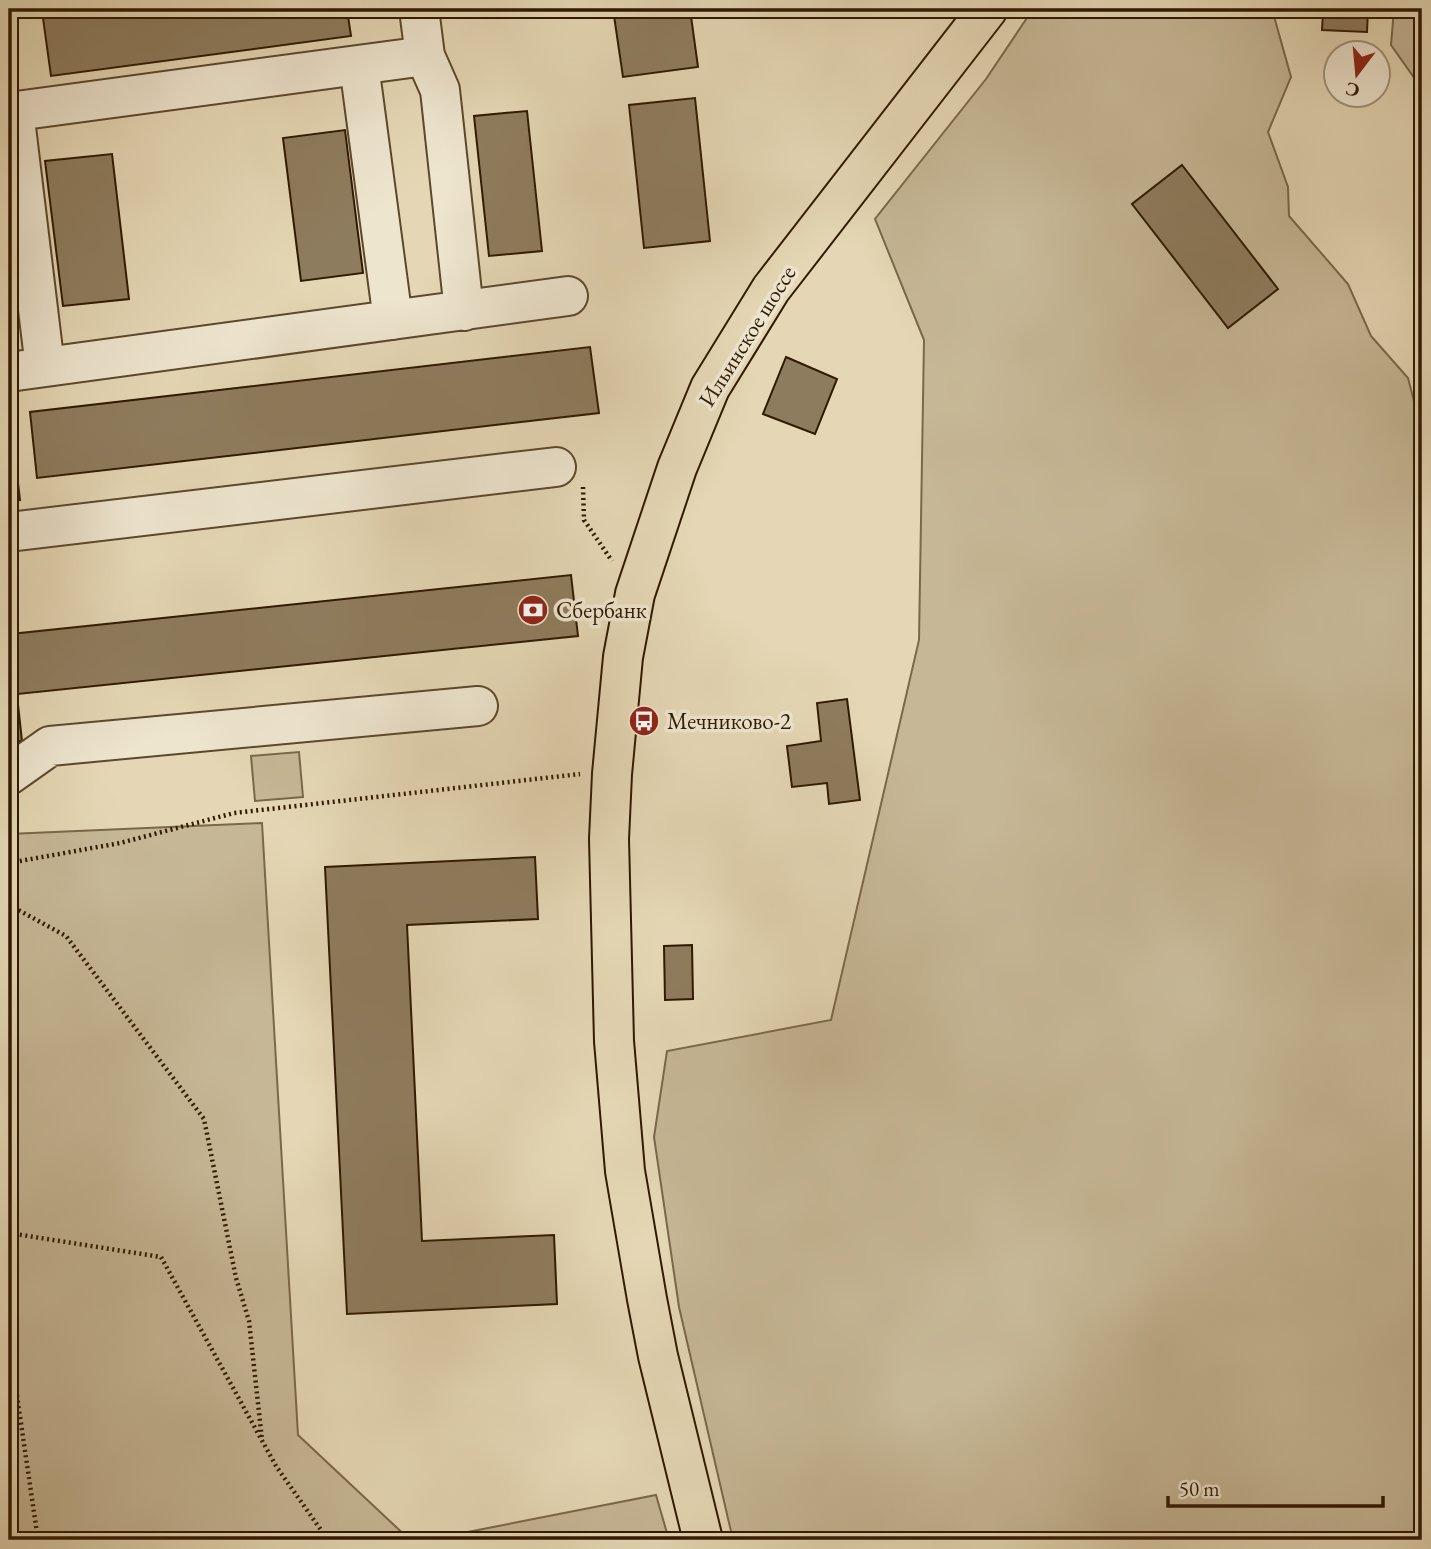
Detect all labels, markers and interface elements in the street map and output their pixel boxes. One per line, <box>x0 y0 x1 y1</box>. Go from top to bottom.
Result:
north arrow <box>1322 38 1392 108</box>
text: С <box>1343 76 1362 104</box>
street label: Ильинское шоссе <box>692 260 802 412</box>
bank icon: Сбербанк <box>516 593 550 627</box>
place label: Сбербанк <box>556 595 647 625</box>
bus stop icon: Мечниково-2 <box>627 704 661 738</box>
place label: Мечниково-2 <box>667 706 791 736</box>
scale bar <box>1168 1465 1384 1509</box>
text: 50 m <box>1179 1475 1220 1502</box>

